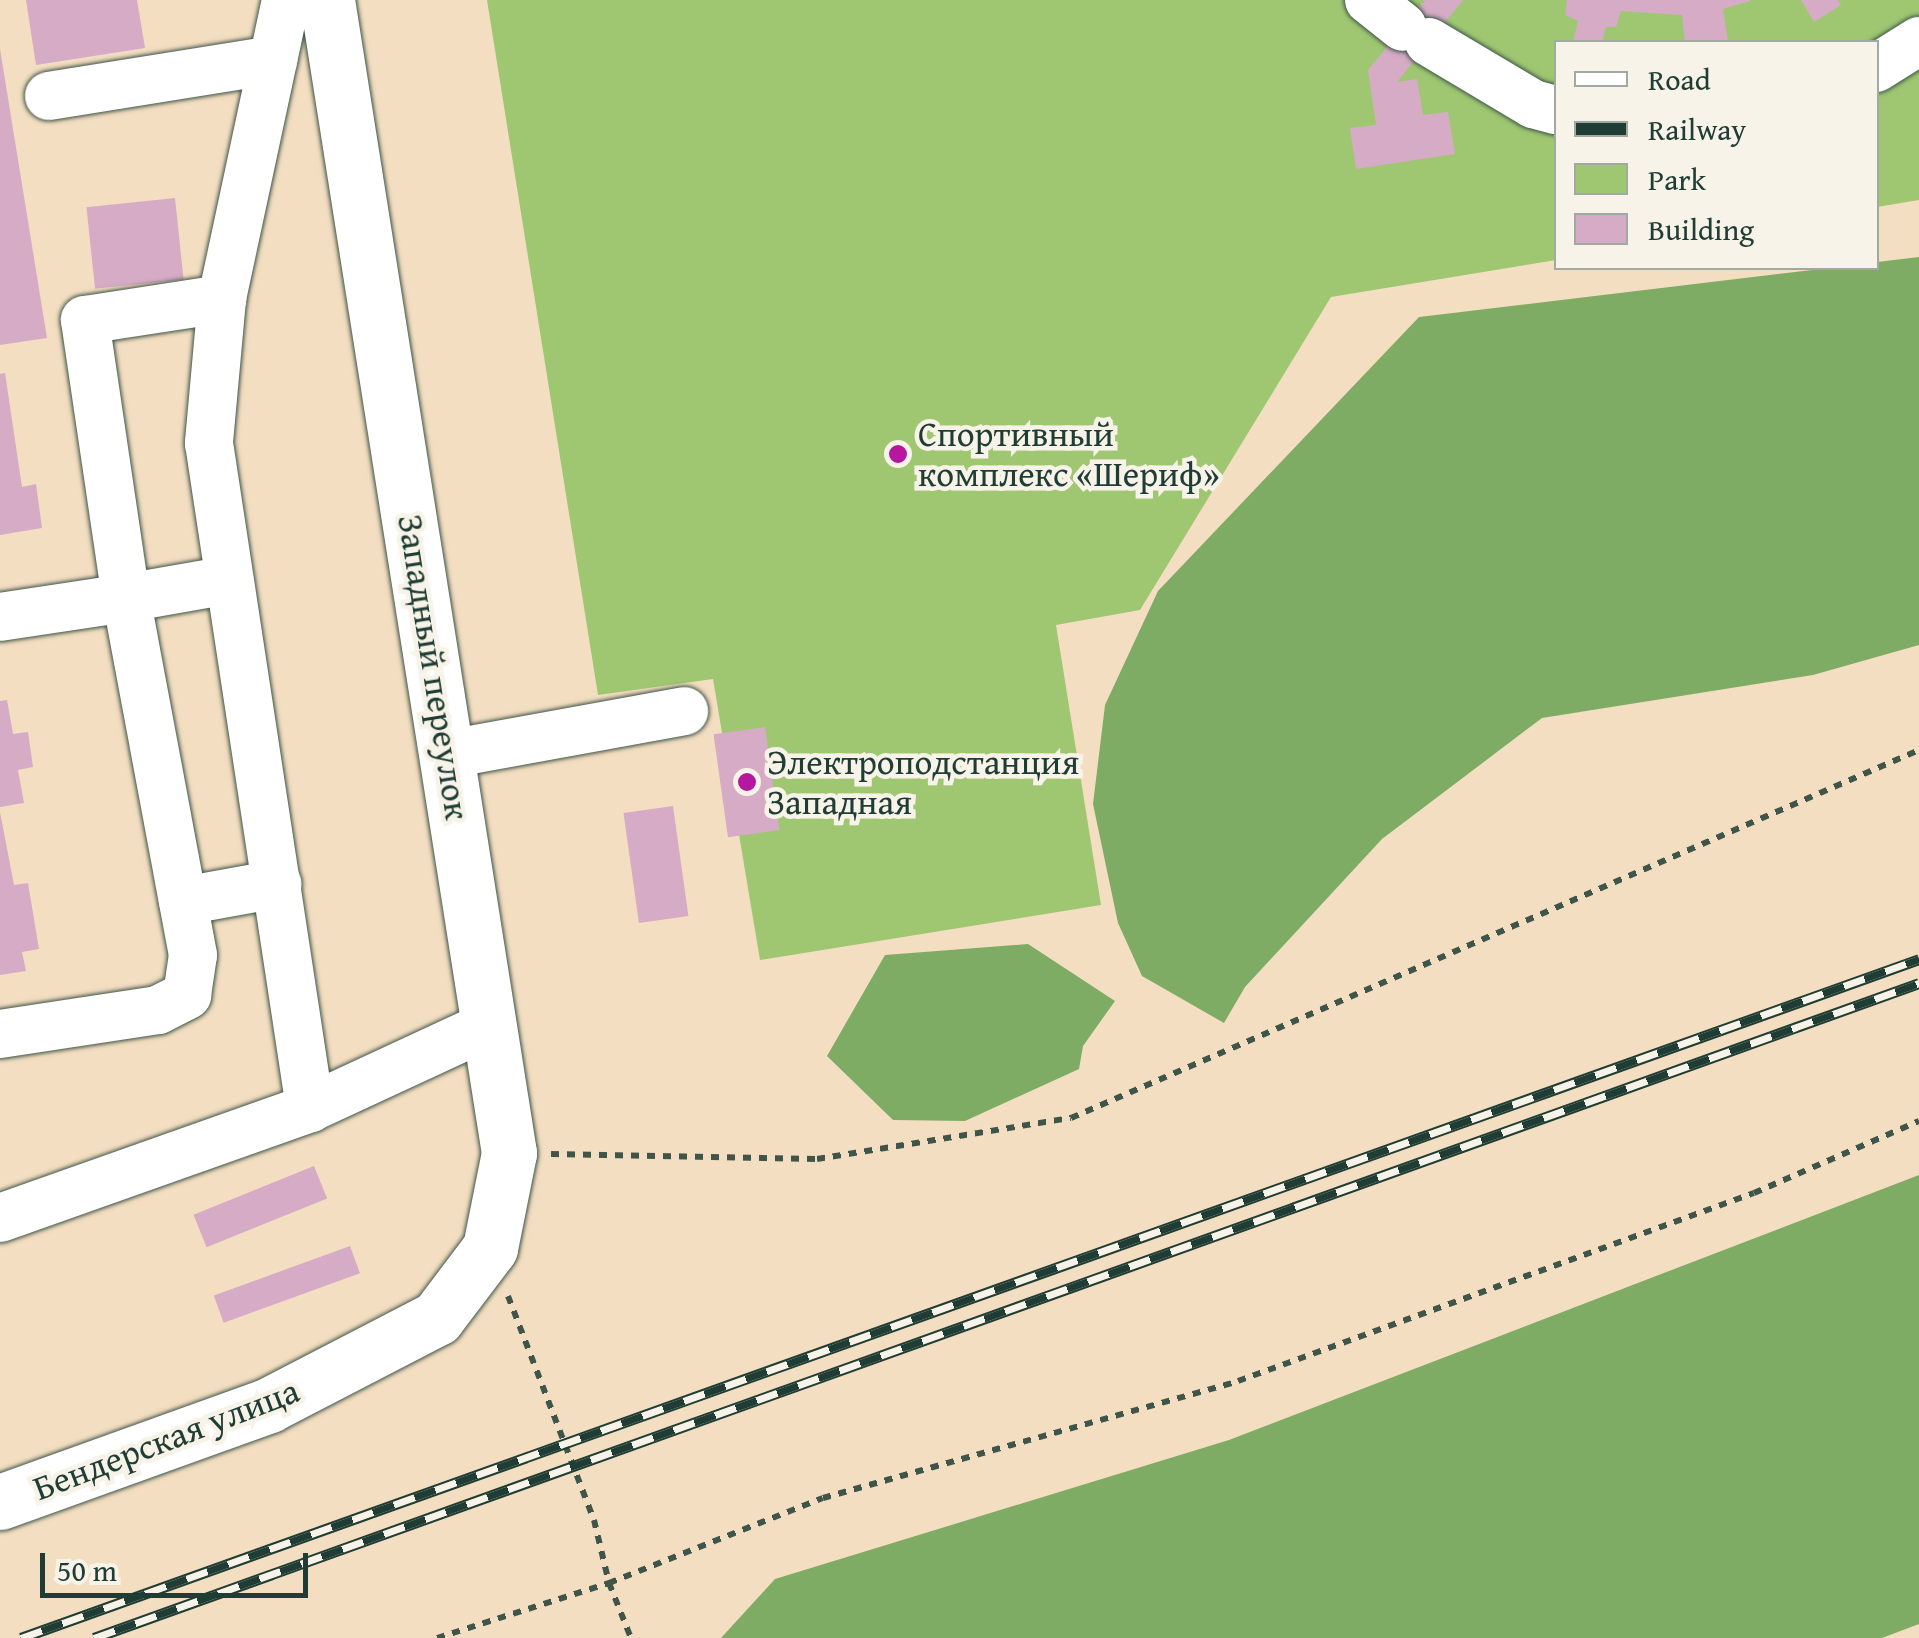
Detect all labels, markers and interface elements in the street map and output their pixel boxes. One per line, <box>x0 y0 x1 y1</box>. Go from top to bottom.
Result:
legend <box>1554 40 1879 270</box>
text: Road <box>1648 57 1711 101</box>
text: Railway <box>1648 107 1746 151</box>
text: Park <box>1648 157 1706 201</box>
text: Building <box>1648 207 1754 251</box>
place label: Спортивный комплекс «Шериф» <box>918 413 1220 495</box>
marker: Спортивный комплекс «Шериф» <box>887 443 909 465</box>
street label: Западный переулок <box>389 511 479 823</box>
place label: Электроподстанция Западная <box>767 741 1079 823</box>
marker: Электроподстанция Западная <box>736 771 758 793</box>
street label: Бендерская улица <box>27 1369 305 1509</box>
scale bar <box>45 1533 312 1595</box>
text: 50 m <box>57 1548 117 1592</box>

